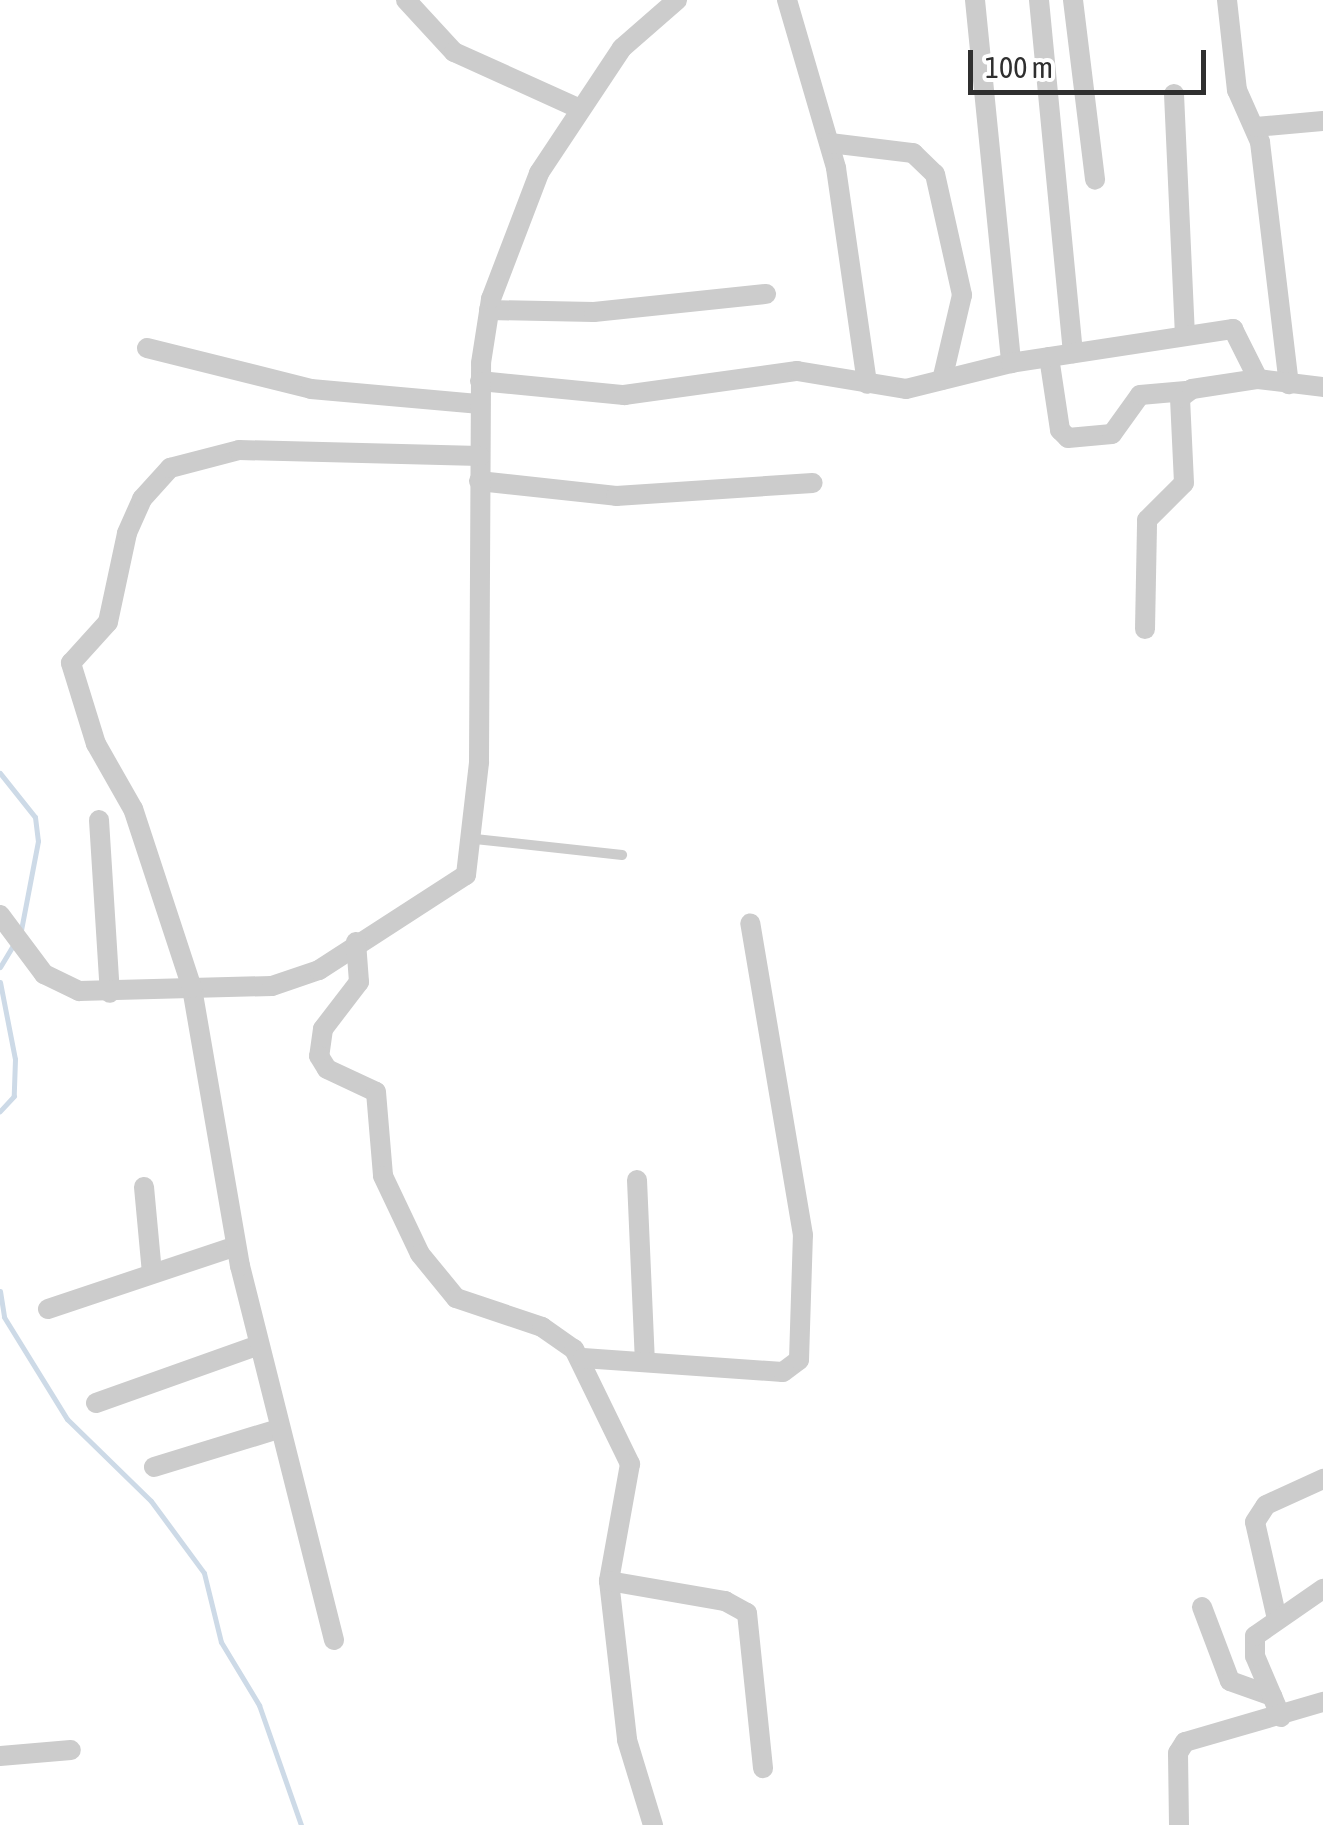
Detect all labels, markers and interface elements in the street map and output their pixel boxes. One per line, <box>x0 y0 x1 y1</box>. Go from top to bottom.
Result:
scale bar <box>973 30 1210 92</box>
text: 100 m <box>985 50 1053 84</box>

